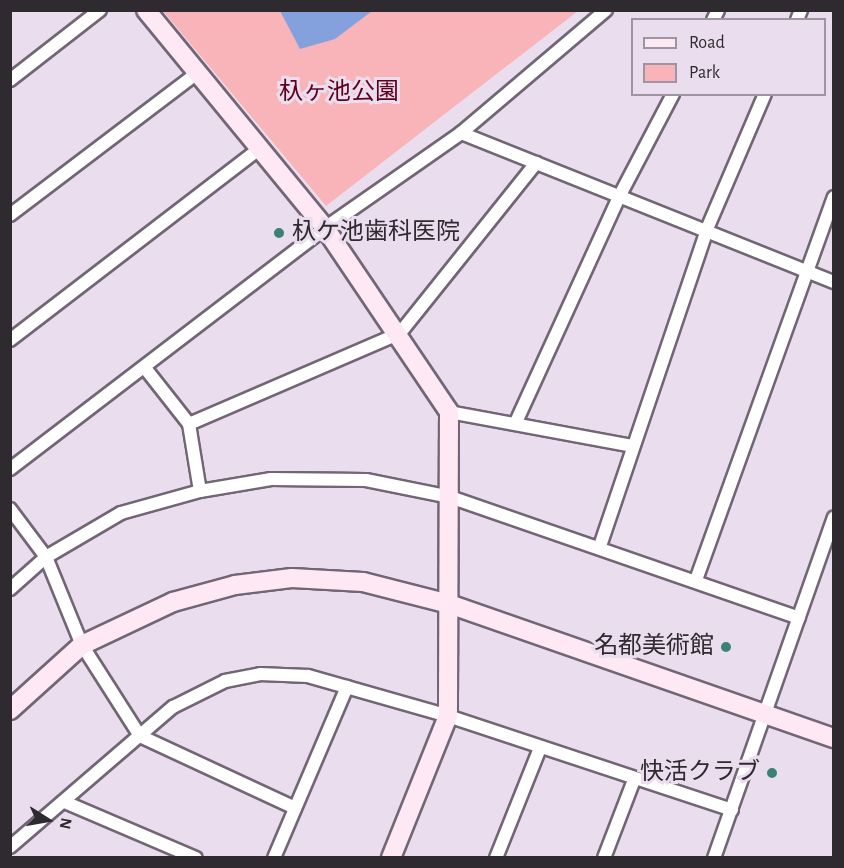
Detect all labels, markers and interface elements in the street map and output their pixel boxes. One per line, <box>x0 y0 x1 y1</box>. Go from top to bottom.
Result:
legend <box>631 18 826 96</box>
text: Road <box>689 34 725 52</box>
text: Park <box>689 64 720 82</box>
park label: 杁ヶ池公園 <box>279 79 399 107</box>
place label: 杁ケ池歯科医院 <box>292 219 460 247</box>
marker: 杁ケ池歯科医院 <box>270 224 288 242</box>
place label: 名都美術館 <box>594 633 714 661</box>
marker: 名都美術館 <box>719 640 733 654</box>
place label: 快活クラブ <box>640 759 760 787</box>
marker: 快活クラブ <box>765 766 779 780</box>
north arrow <box>18 790 78 850</box>
text: N <box>57 816 75 830</box>

